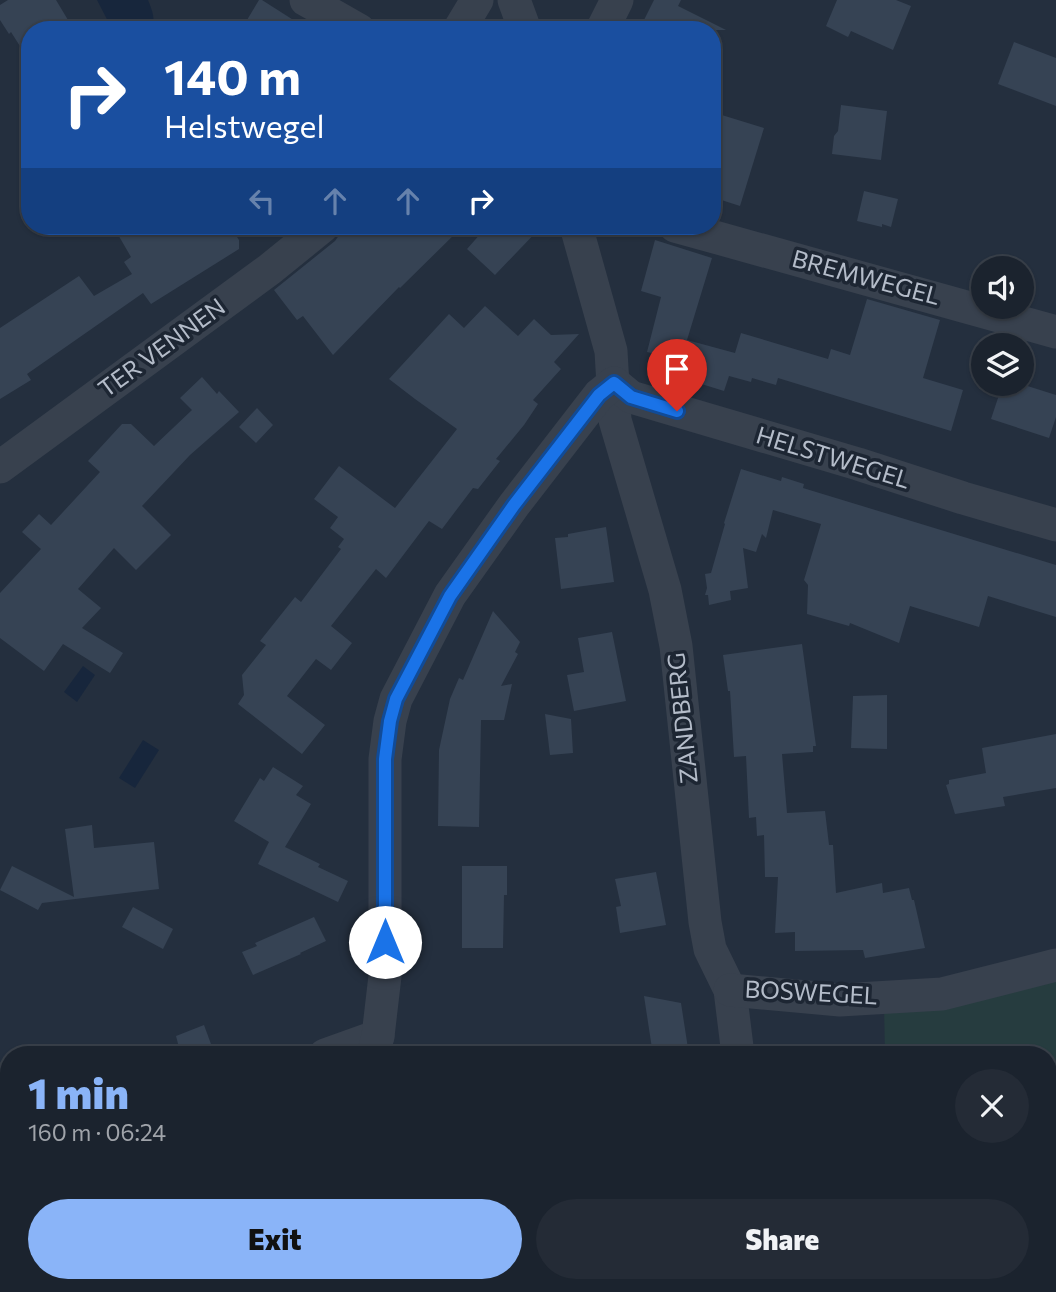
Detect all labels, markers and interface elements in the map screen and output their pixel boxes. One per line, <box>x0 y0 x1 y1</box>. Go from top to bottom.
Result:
text: 140 m <box>164 45 301 105</box>
icon: right <box>49 49 140 140</box>
text: Helstwegel <box>164 105 325 145</box>
icon: left <box>243 182 281 220</box>
icon: ahead <box>316 182 354 220</box>
icon: ahead <box>389 182 427 220</box>
icon: right <box>462 182 500 220</box>
street label: BREMWEGEL <box>789 243 944 310</box>
map controls <box>971 256 1034 396</box>
button: sound <box>971 256 1034 319</box>
street label: TER VENNEN <box>92 291 230 402</box>
button: layers <box>971 333 1034 396</box>
pin <box>647 339 707 411</box>
icon: arrive <box>658 350 696 388</box>
street label: HELSTWEGEL <box>753 419 914 494</box>
street label: ZANDBERG <box>660 651 703 785</box>
position arrow <box>348 905 422 979</box>
street label: BOSWEGEL <box>744 974 878 1009</box>
text: 1 min <box>28 1066 129 1118</box>
button: close <box>955 1069 1029 1143</box>
text: 160 m · 06:24 <box>28 1118 166 1146</box>
button: Exit <box>28 1199 522 1279</box>
button: Share <box>536 1199 1029 1279</box>

